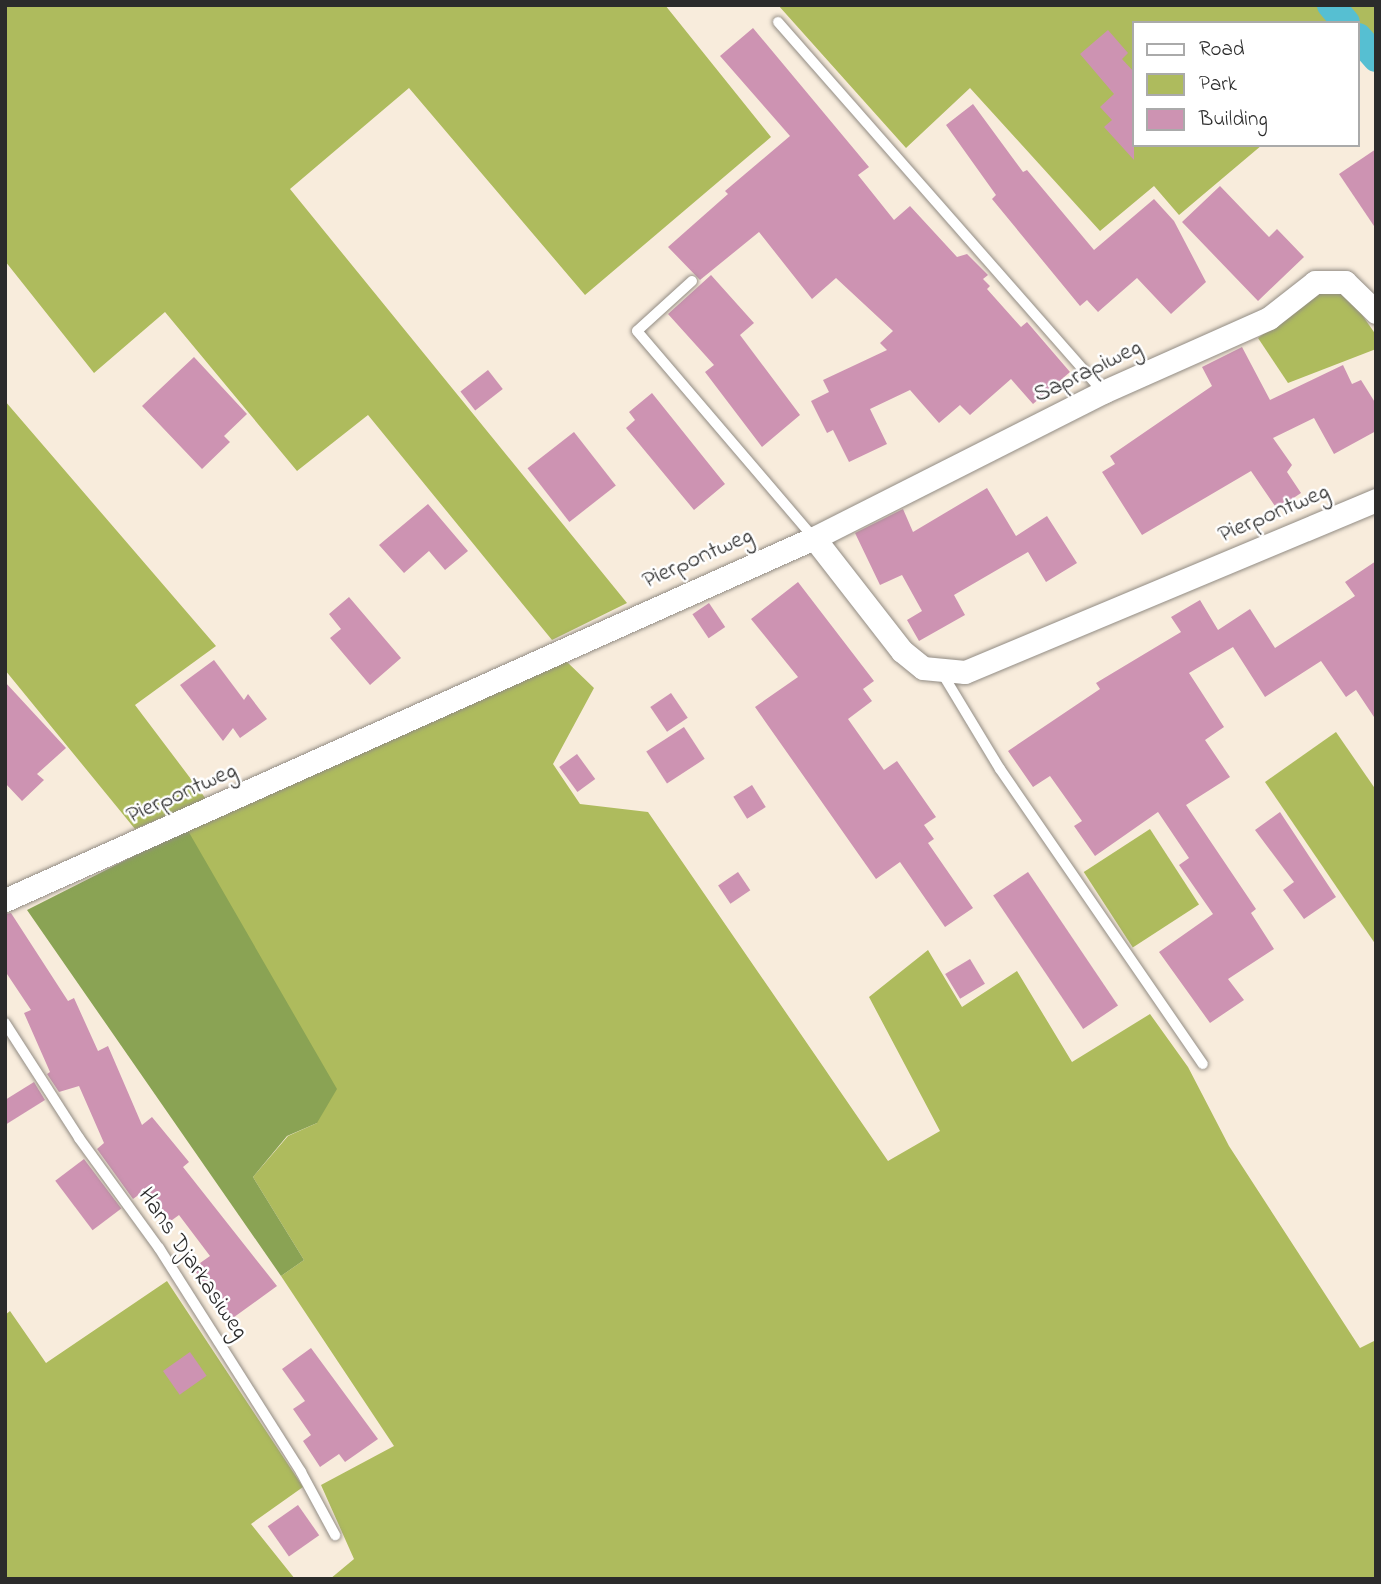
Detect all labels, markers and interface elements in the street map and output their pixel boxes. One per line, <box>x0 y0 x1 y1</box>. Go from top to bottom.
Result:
legend <box>1132 21 1360 147</box>
text: Road <box>1199 35 1245 65</box>
text: Park <box>1199 70 1237 100</box>
text: Building <box>1199 105 1268 135</box>
street label: Saprapiweg <box>1029 334 1147 410</box>
street label: Pierpontweg <box>1214 478 1334 550</box>
street label: Pierpontweg <box>638 522 758 596</box>
street label: Pierpontweg <box>122 757 242 831</box>
street label: Hans Djarkasiweg <box>131 1183 253 1345</box>

